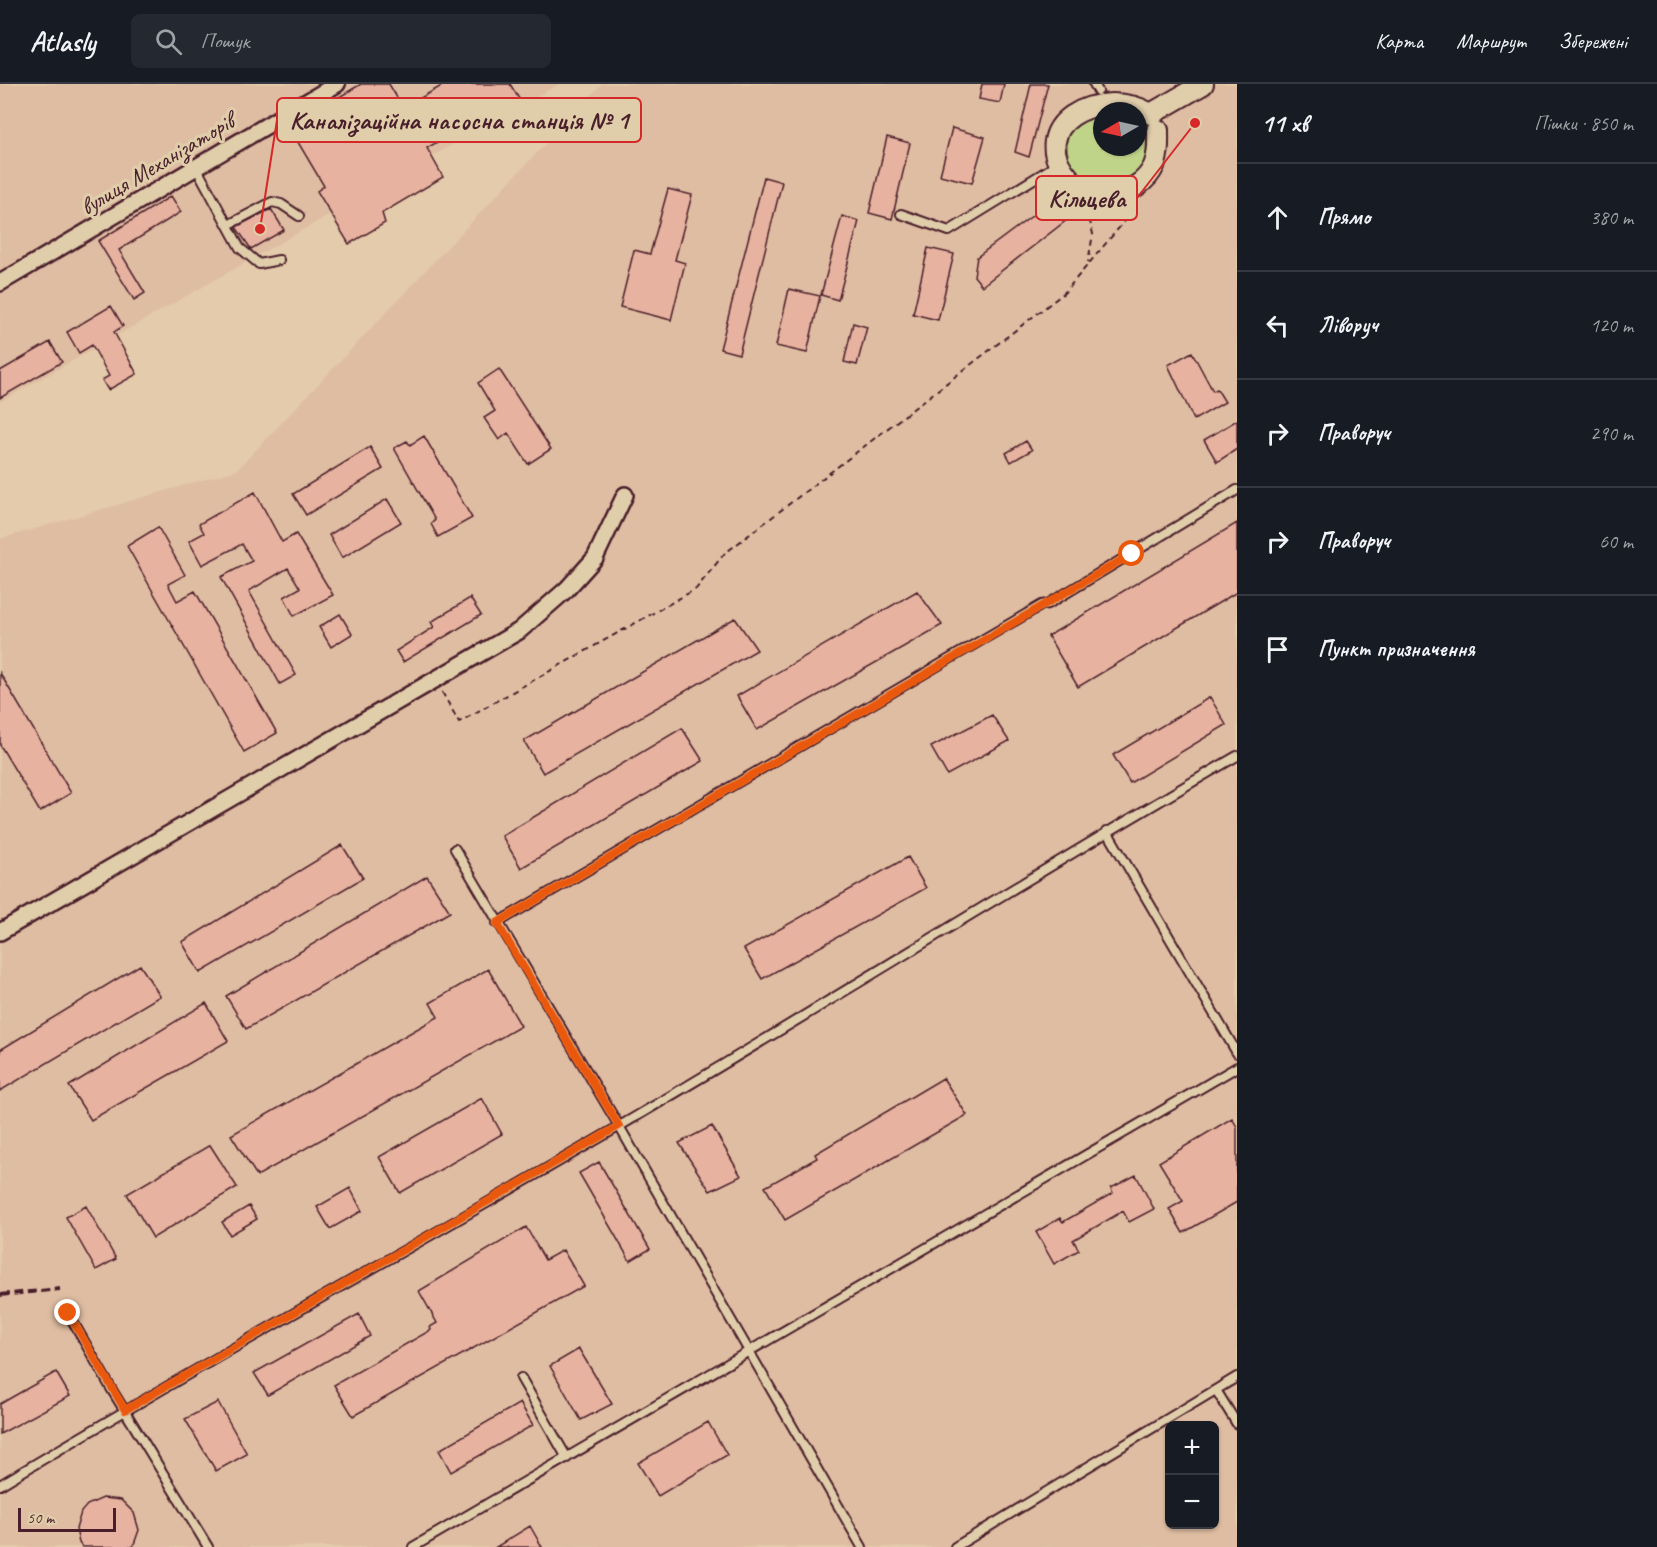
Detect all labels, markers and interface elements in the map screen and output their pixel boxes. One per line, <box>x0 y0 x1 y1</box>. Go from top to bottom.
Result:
search box <box>131 14 551 68</box>
text: Atlasly <box>30 24 95 59</box>
icon: search <box>152 25 185 58</box>
text: Пошук <box>200 27 250 55</box>
text: Карта <box>1375 28 1423 54</box>
text: Маршрут <box>1456 28 1526 54</box>
text: Збережені <box>1559 28 1627 54</box>
callout: Каналізаційна насосна станція № 1 <box>277 98 641 142</box>
north arrow <box>1093 102 1147 156</box>
street label: вулиця Механізаторів <box>74 103 245 223</box>
text: Каналізаційна насосна станція № 1 <box>290 104 632 137</box>
text: 11 хв <box>1261 107 1308 140</box>
text: Пішки · 850 m <box>1534 111 1633 136</box>
callout: Кільцева <box>1036 176 1137 220</box>
text: Кільцева <box>1048 182 1127 215</box>
icon: ahead <box>1261 201 1294 234</box>
text: Прямо <box>1318 203 1370 231</box>
text: 380 m <box>1590 205 1633 230</box>
icon: left <box>1261 309 1294 342</box>
text: Ліворуч <box>1318 311 1378 339</box>
text: 120 m <box>1590 313 1633 338</box>
icon: right <box>1261 417 1294 450</box>
text: Праворуч <box>1318 419 1390 447</box>
text: 290 m <box>1590 421 1633 446</box>
icon: right <box>1261 525 1294 558</box>
text: Праворуч <box>1318 527 1390 555</box>
text: 60 m <box>1599 529 1633 554</box>
route start <box>1118 540 1144 566</box>
icon: arrive <box>1261 633 1294 666</box>
text: Пункт призначення <box>1318 635 1475 663</box>
route end <box>54 1299 80 1325</box>
map controls <box>1165 1421 1219 1529</box>
button: + <box>1165 1421 1219 1475</box>
button: − <box>1165 1475 1219 1529</box>
scale bar <box>18 1505 116 1532</box>
text: 50 m <box>27 1508 54 1528</box>

